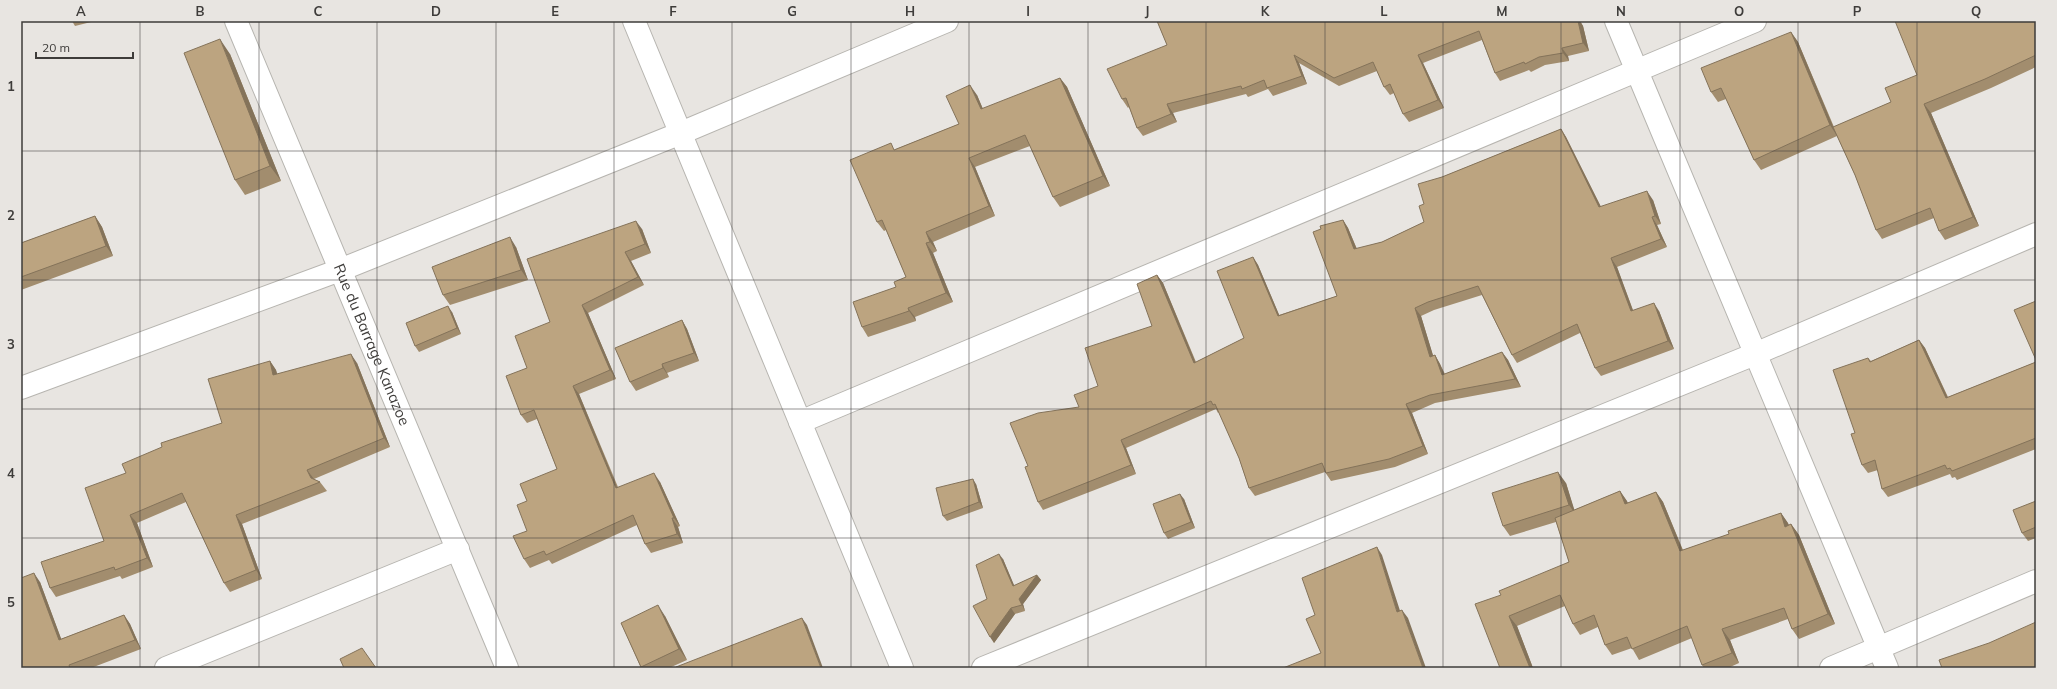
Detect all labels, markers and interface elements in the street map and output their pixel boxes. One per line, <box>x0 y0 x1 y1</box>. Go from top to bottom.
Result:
text: A <box>76 3 86 19</box>
text: B <box>196 3 205 19</box>
text: C <box>314 3 323 19</box>
text: D <box>431 3 441 19</box>
text: E <box>551 3 559 19</box>
text: F <box>669 3 677 19</box>
text: G <box>787 3 797 19</box>
text: H <box>905 3 915 19</box>
text: I <box>1026 3 1030 19</box>
text: J <box>1145 3 1149 19</box>
text: K <box>1261 3 1271 19</box>
text: L <box>1380 3 1388 19</box>
text: M <box>1496 3 1508 19</box>
text: N <box>1616 3 1626 19</box>
text: O <box>1734 3 1744 19</box>
text: P <box>1853 3 1862 19</box>
text: Q <box>1971 3 1981 19</box>
scale bar <box>36 34 133 60</box>
text: 20 m <box>42 40 70 55</box>
text: 1 <box>7 78 15 94</box>
text: 2 <box>7 207 15 223</box>
street label: Rue du Barrage Kanazoe <box>330 261 414 428</box>
text: 3 <box>7 336 15 352</box>
text: 4 <box>7 465 15 481</box>
text: 5 <box>7 594 15 610</box>

